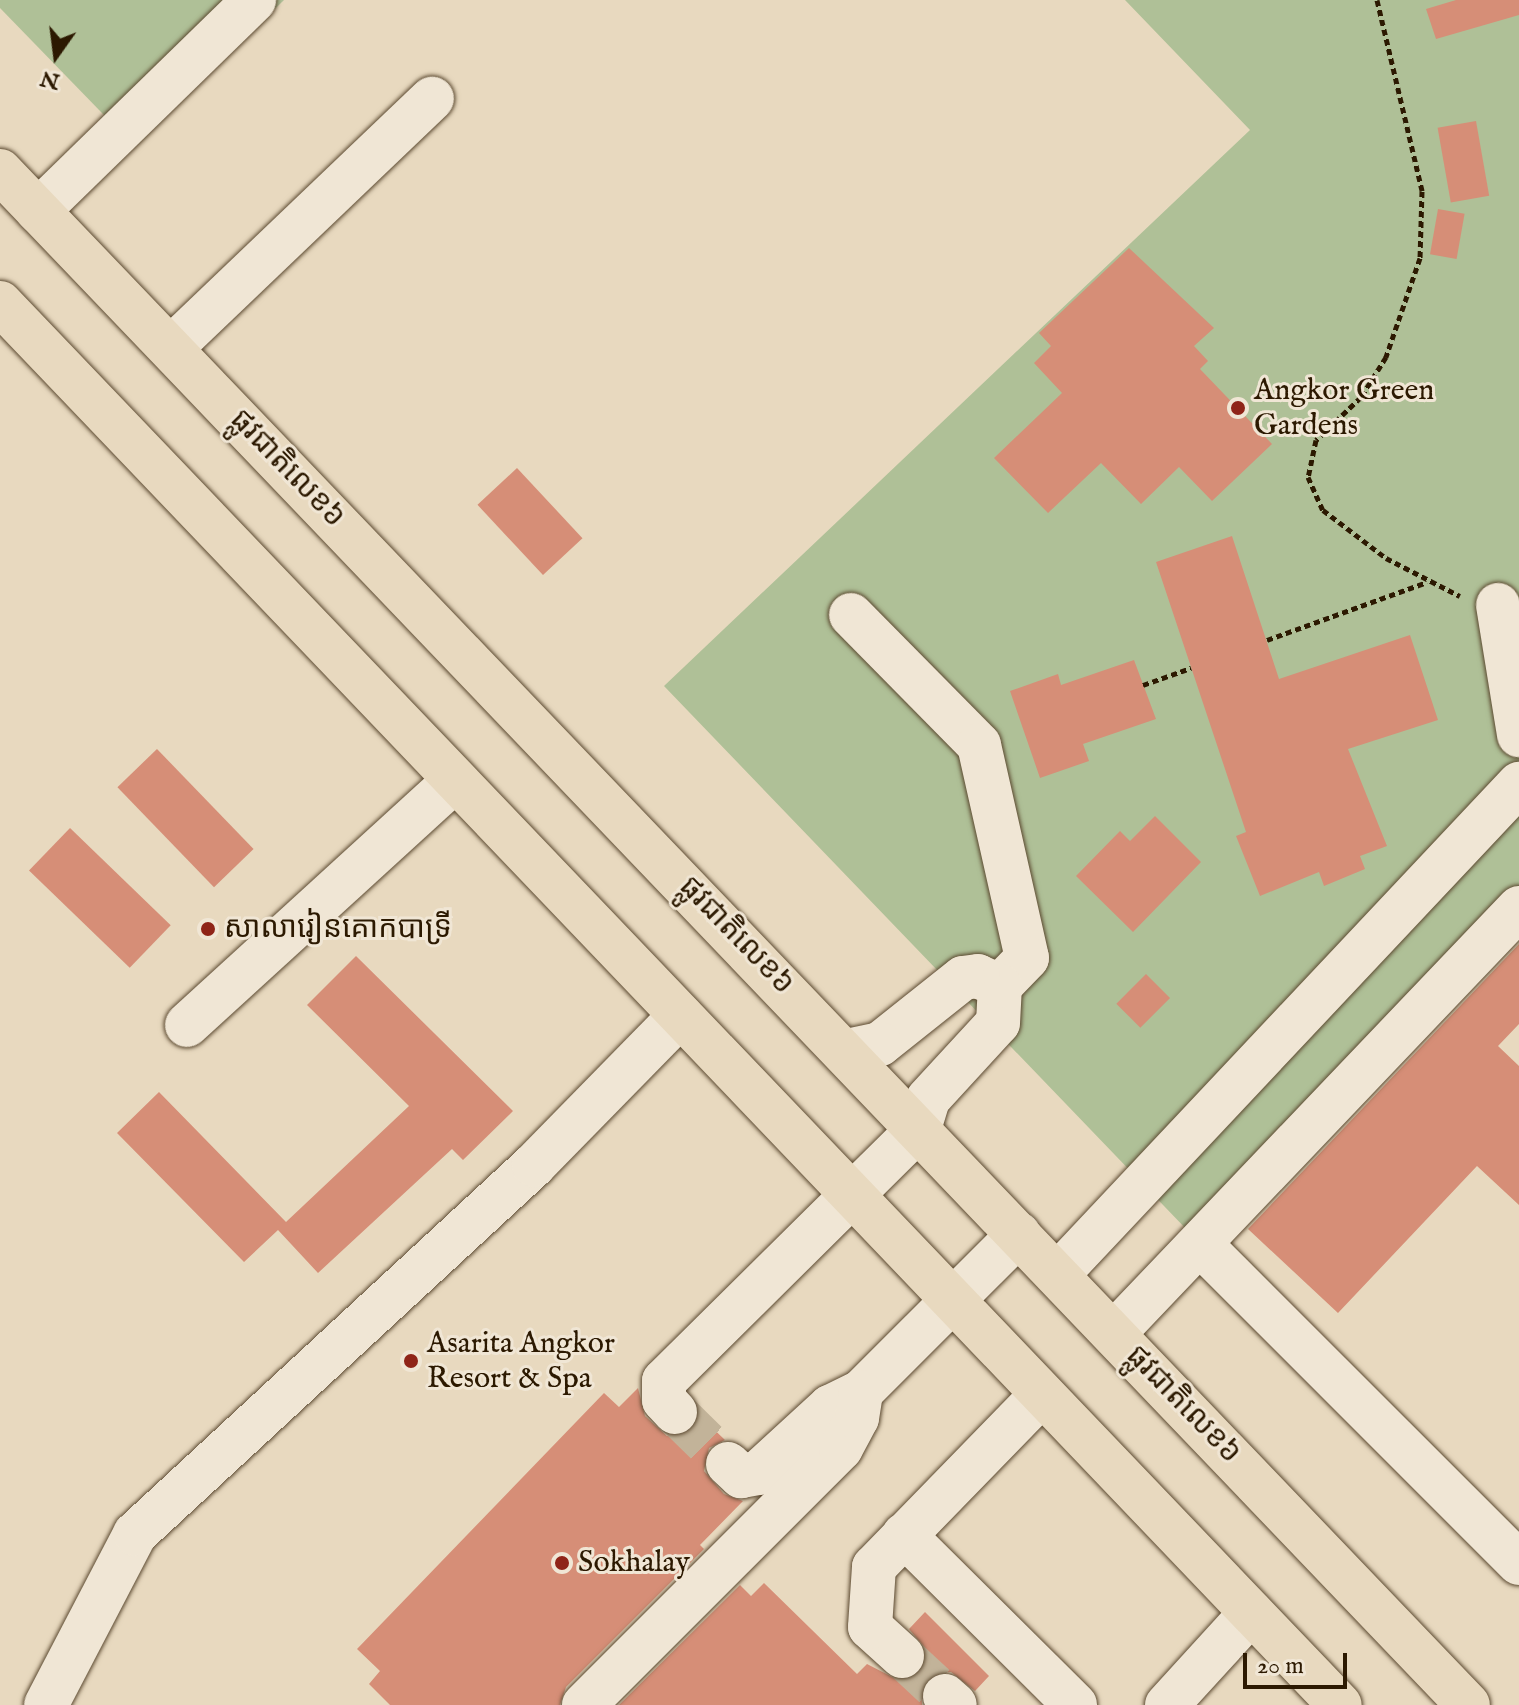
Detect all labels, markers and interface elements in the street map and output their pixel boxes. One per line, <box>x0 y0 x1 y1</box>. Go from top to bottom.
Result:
north arrow <box>16 16 96 96</box>
text: N <box>38 63 63 95</box>
place label: Angkor Green Gardens <box>1254 373 1434 444</box>
marker: Angkor Green Gardens <box>1229 399 1247 417</box>
street label: ផ្លូវជាតិលេខ៦ <box>222 402 352 536</box>
street label: ផ្លូវជាតិលេខ៦ <box>671 869 801 1003</box>
place label: សាលារៀនគោកបាទ្រី <box>224 911 452 947</box>
marker: សាលារៀនគោកបាទ្រី <box>199 920 217 938</box>
place label: Asarita Angkor Resort & Spa <box>427 1326 615 1396</box>
street label: ផ្លូវជាតិលេខ៦ <box>1118 1338 1248 1472</box>
marker: Asarita Angkor Resort & Spa <box>402 1352 420 1370</box>
place label: Sokhalay <box>578 1545 690 1581</box>
marker: Sokhalay <box>553 1554 571 1572</box>
scale bar <box>1247 1637 1351 1687</box>
text: 20 m <box>1257 1651 1304 1682</box>

